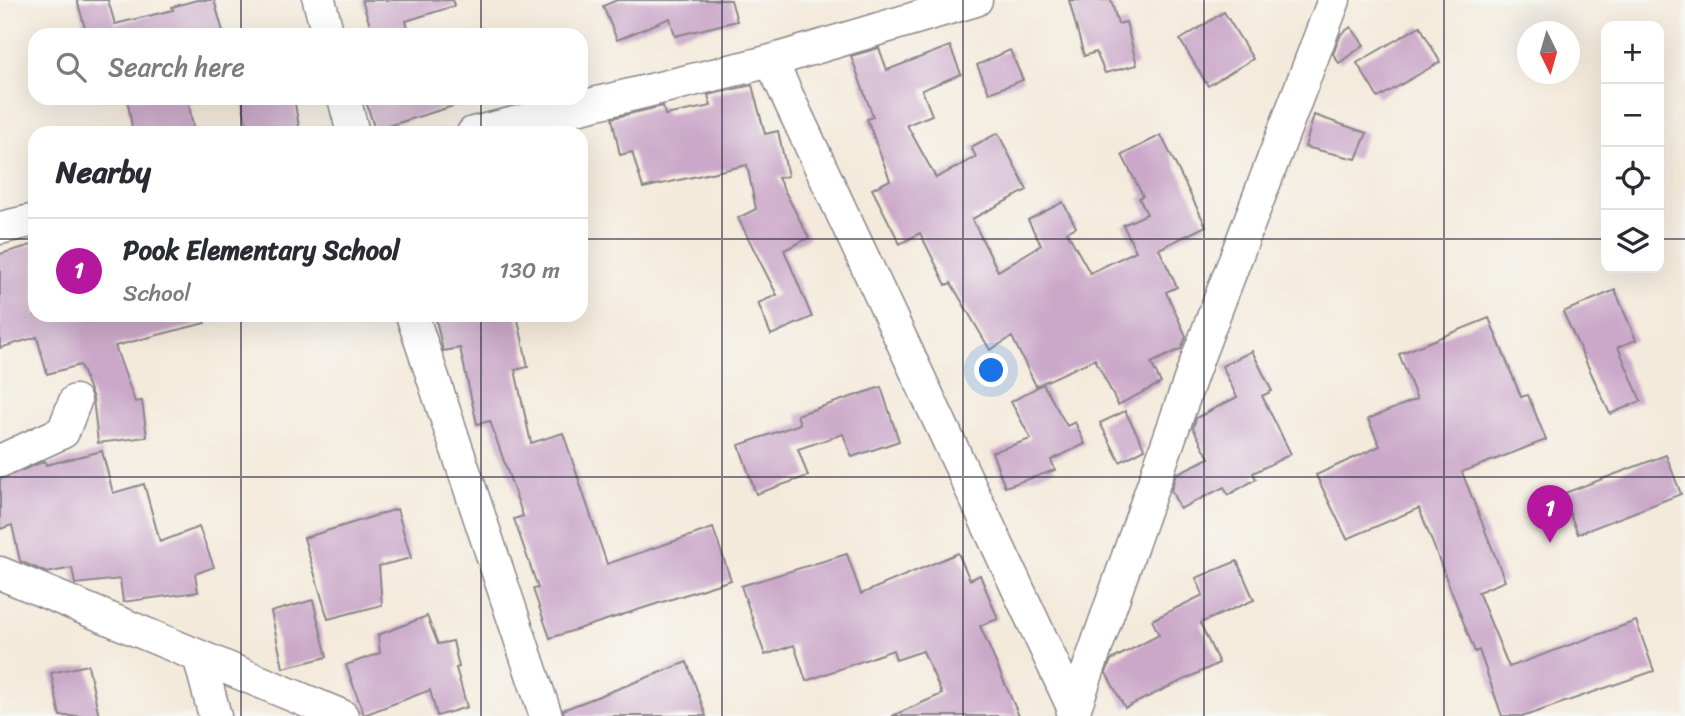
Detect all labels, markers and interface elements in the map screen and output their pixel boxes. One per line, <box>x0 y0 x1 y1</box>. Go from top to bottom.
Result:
north arrow <box>1517 21 1580 84</box>
map controls <box>1601 21 1664 273</box>
button: + <box>1601 21 1664 84</box>
search box <box>28 28 588 105</box>
text: Search here <box>108 44 245 90</box>
icon: search <box>52 48 90 86</box>
button: − <box>1601 84 1664 147</box>
text: Nearby <box>56 145 151 199</box>
button: locate <box>1601 147 1664 210</box>
button: layers <box>1601 210 1664 273</box>
text: Pook Elementary School <box>123 227 400 273</box>
text: 1 <box>74 250 84 291</box>
text: 130 m <box>499 250 560 291</box>
text: School <box>123 273 191 314</box>
your location <box>974 353 1008 387</box>
pin: 1 <box>1527 485 1573 543</box>

